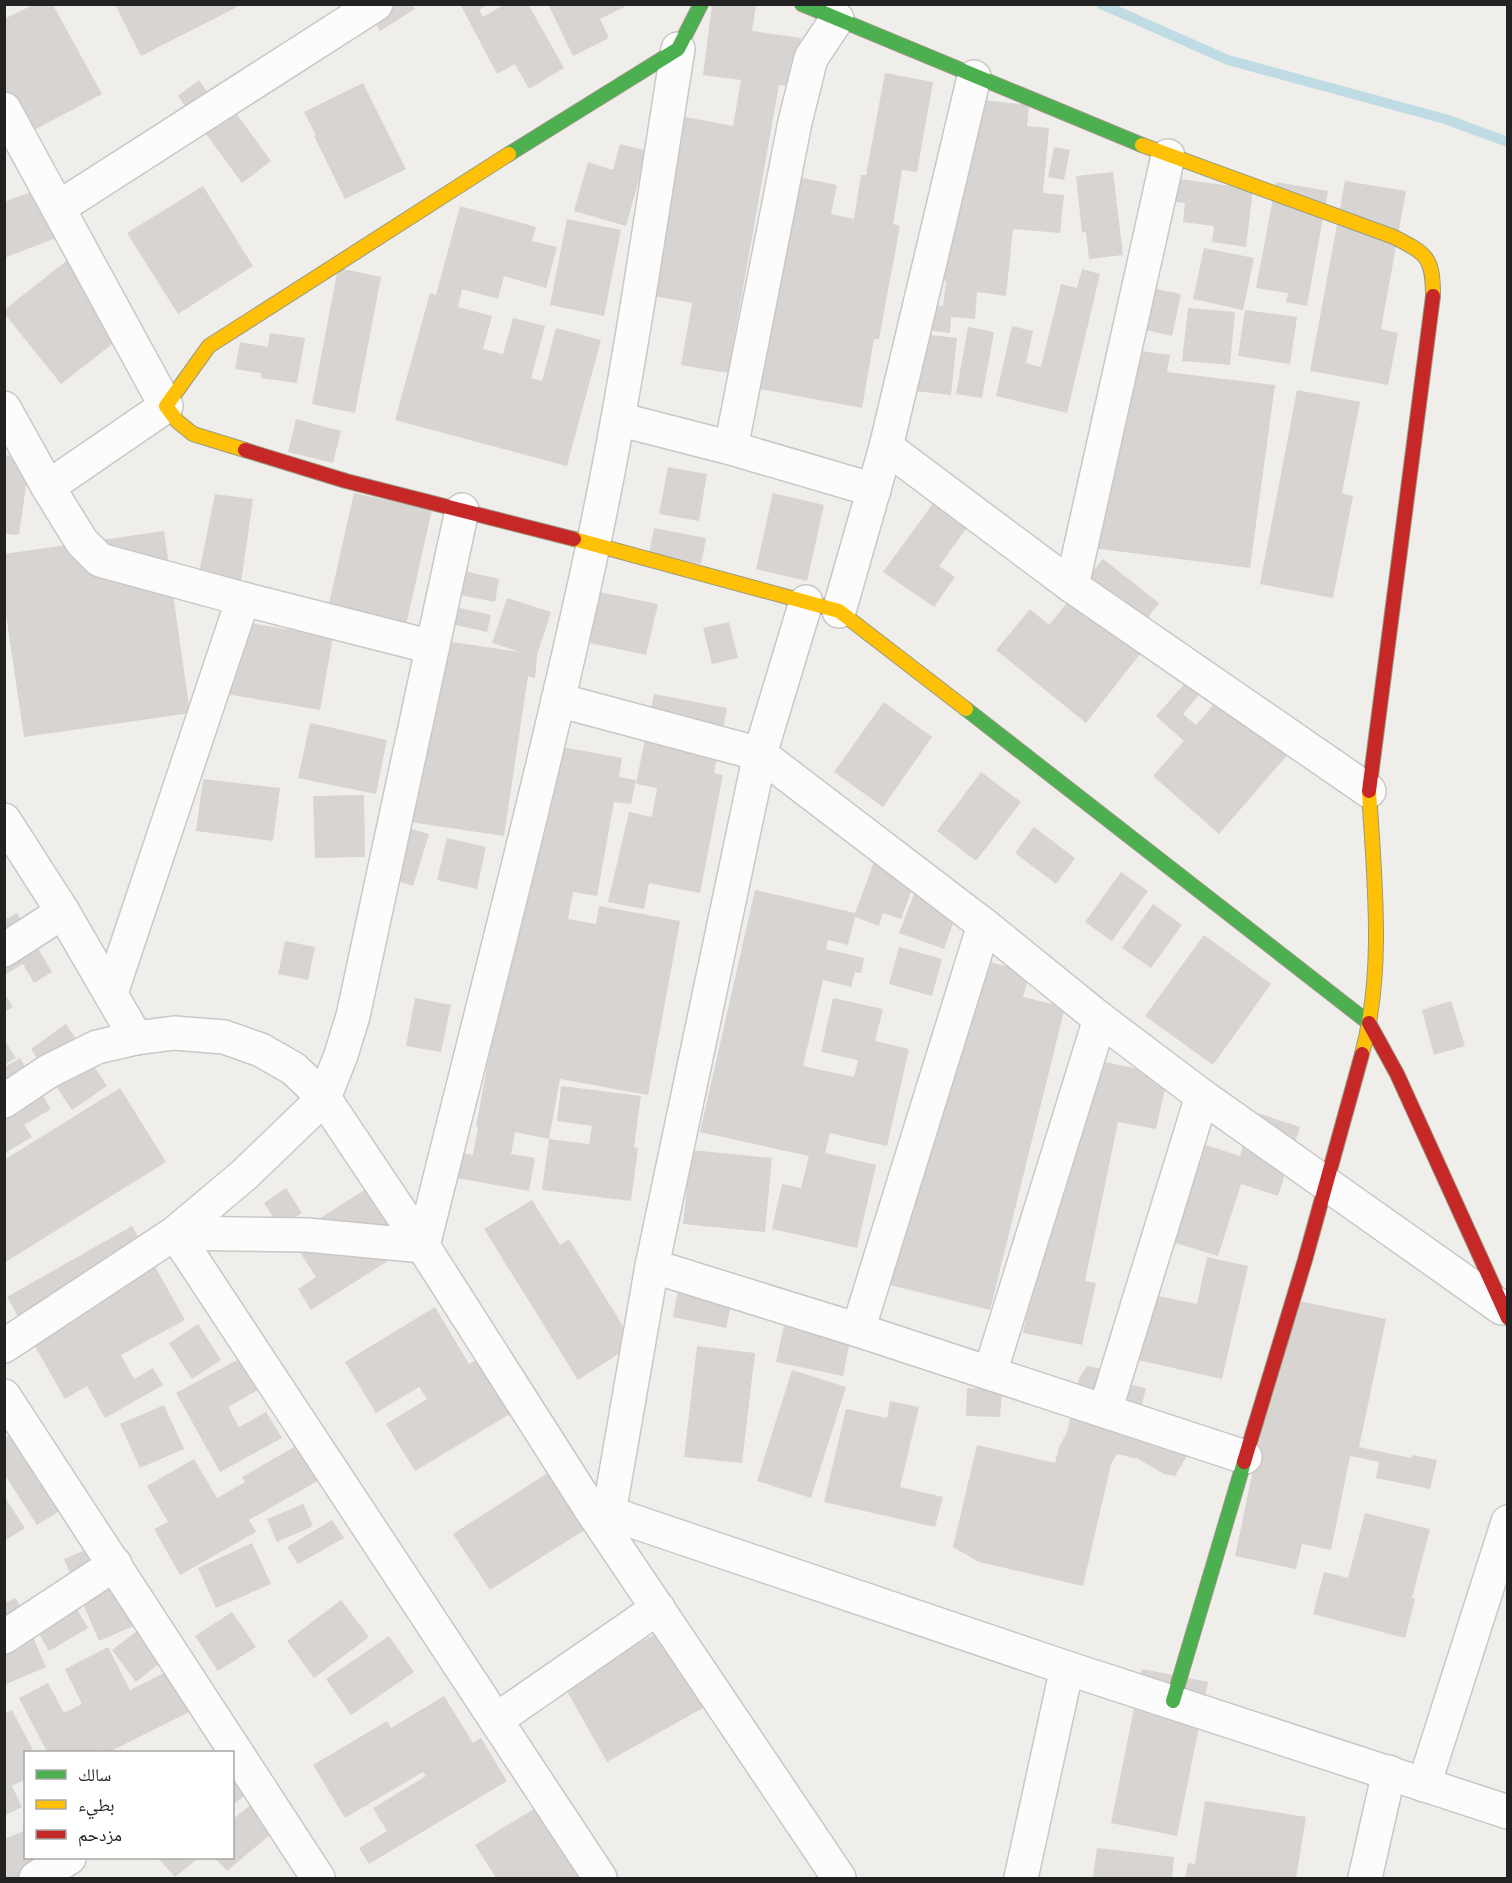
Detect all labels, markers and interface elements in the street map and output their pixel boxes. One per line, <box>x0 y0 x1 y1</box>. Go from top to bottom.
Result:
legend <box>24 1751 234 1859</box>
text: سالك <box>78 1763 111 1786</box>
text: بطيء <box>78 1793 115 1820</box>
text: مزدحم <box>78 1823 122 1847</box>

